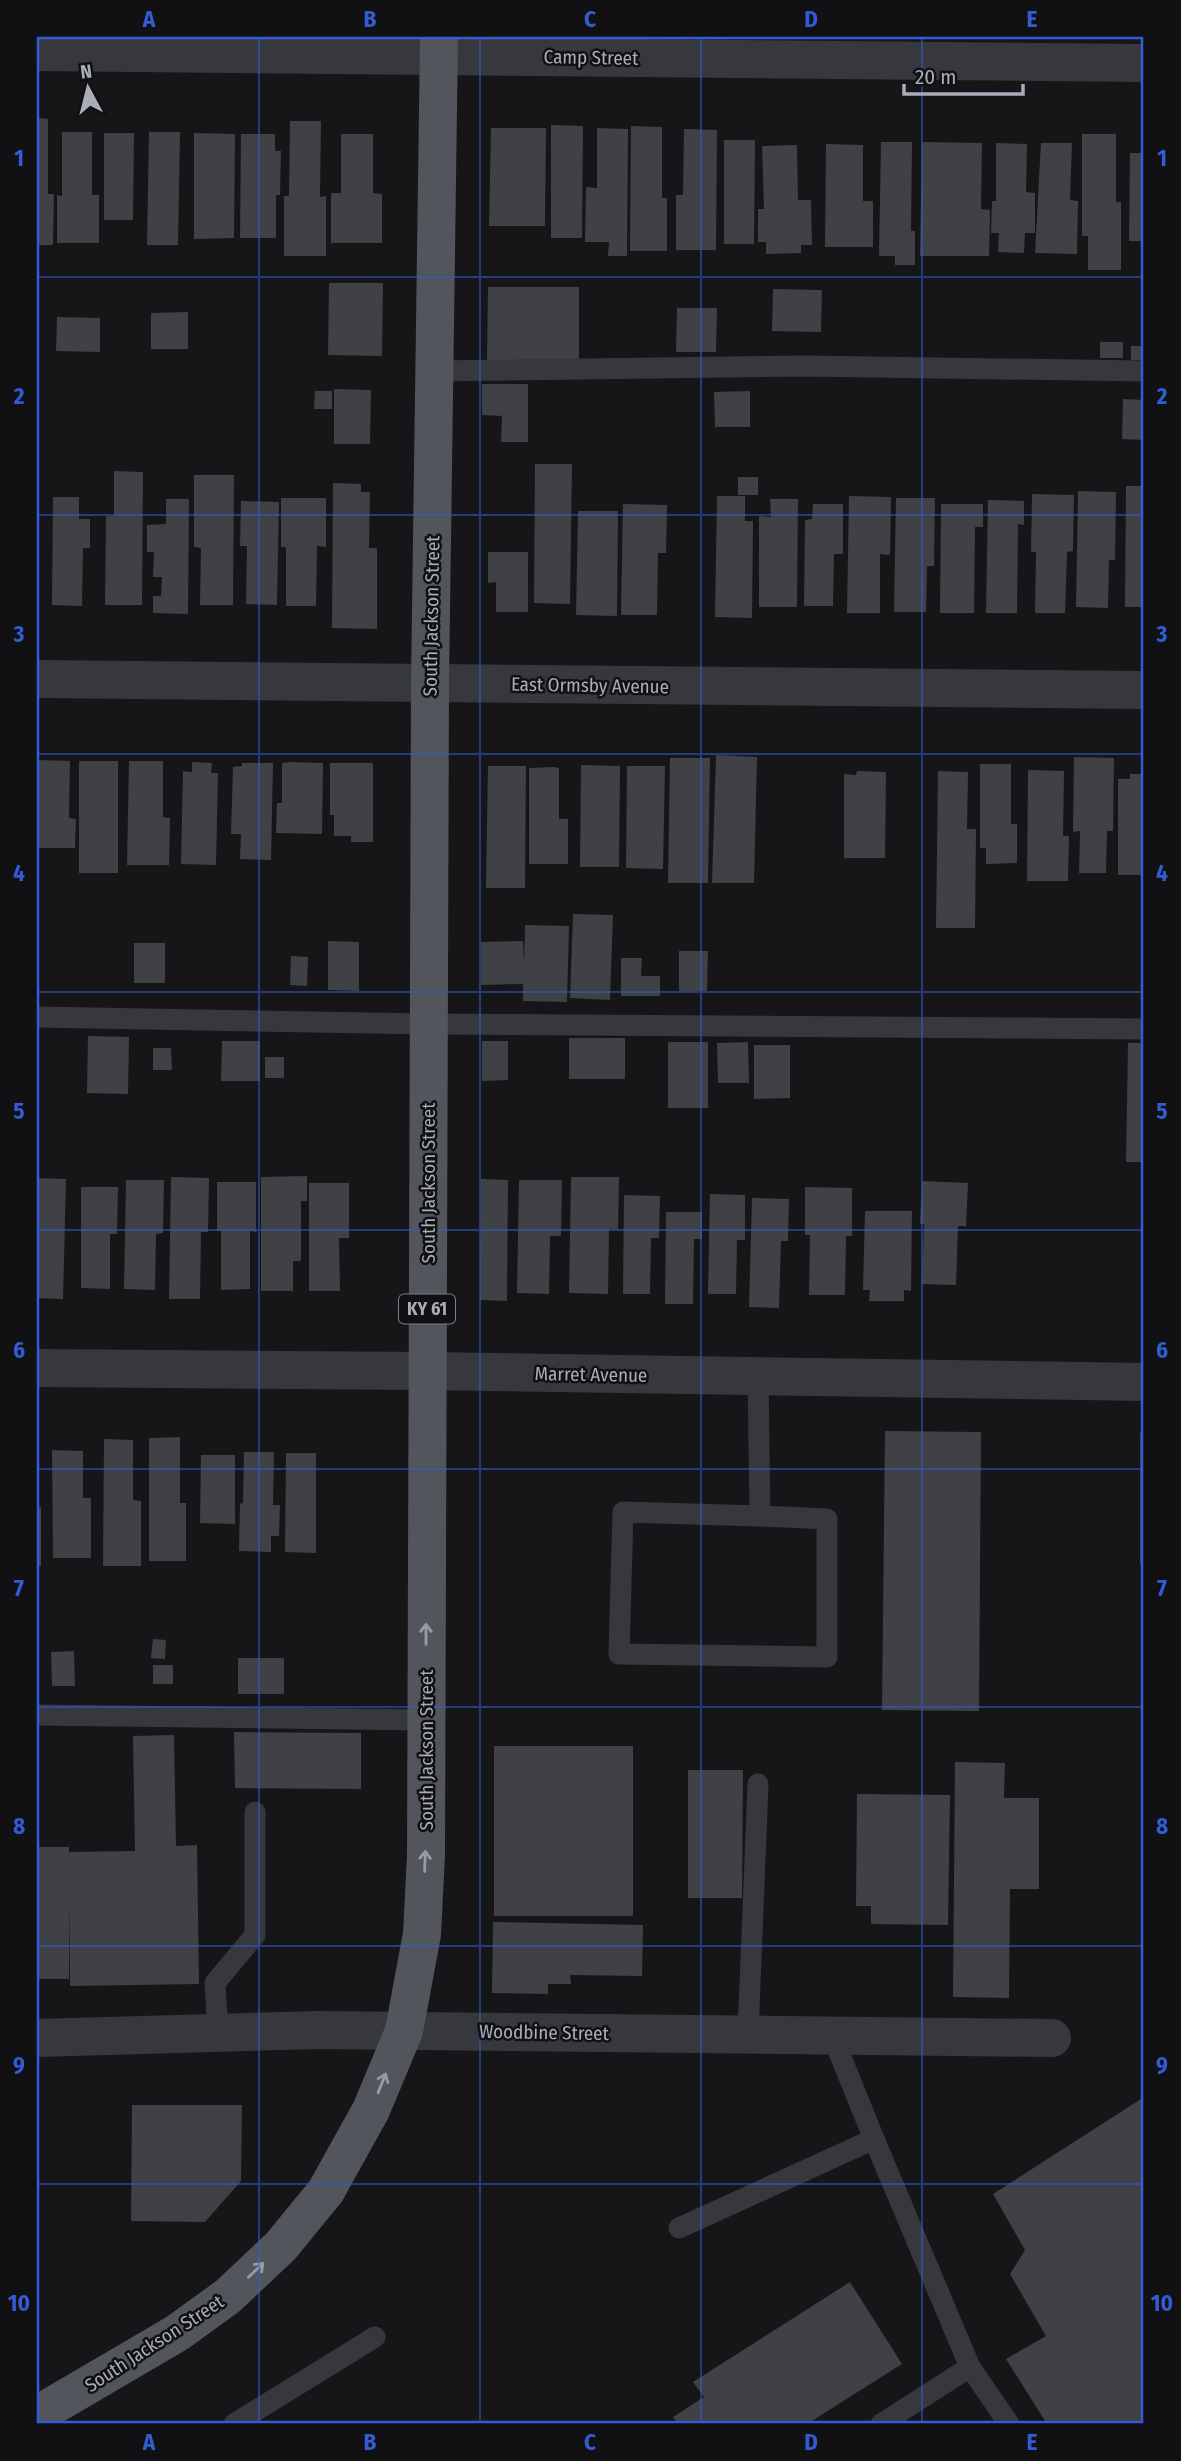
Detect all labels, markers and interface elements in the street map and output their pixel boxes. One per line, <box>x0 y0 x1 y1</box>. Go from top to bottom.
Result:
text: A <box>142 5 156 33</box>
text: B <box>364 5 377 33</box>
text: C <box>584 5 596 33</box>
text: D <box>804 5 818 33</box>
text: E <box>1027 5 1038 33</box>
street label: Camp Street <box>543 45 639 70</box>
north arrow <box>52 52 122 122</box>
scale bar <box>904 52 1024 96</box>
text: N <box>79 60 93 84</box>
text: 20 m <box>915 64 956 90</box>
text: 1 <box>14 144 24 172</box>
text: 1 <box>1157 144 1167 172</box>
text: 2 <box>13 382 25 410</box>
text: 2 <box>1156 382 1168 410</box>
street label: South Jackson Street <box>419 535 444 697</box>
text: 3 <box>13 620 25 648</box>
text: 3 <box>1156 620 1168 648</box>
street label: East Ormsby Avenue <box>511 673 669 698</box>
text: 4 <box>13 859 25 887</box>
text: 4 <box>1156 859 1168 887</box>
text: 5 <box>13 1097 25 1125</box>
text: 5 <box>1156 1097 1168 1125</box>
street label: South Jackson Street <box>417 1102 440 1263</box>
road number: KY 61 <box>399 1294 455 1324</box>
text: 6 <box>13 1336 25 1364</box>
text: 6 <box>1156 1336 1168 1364</box>
street label: Marret Avenue <box>534 1362 648 1387</box>
text: 7 <box>14 1574 24 1602</box>
text: 7 <box>1157 1574 1167 1602</box>
one-way arrow <box>419 1623 433 1646</box>
street label: South Jackson Street <box>415 1669 438 1830</box>
text: 8 <box>13 1812 25 1840</box>
text: 8 <box>1156 1812 1168 1840</box>
one-way arrow <box>419 1850 432 1873</box>
street label: Woodbine Street <box>479 2020 610 2045</box>
text: 9 <box>13 2051 25 2079</box>
text: 9 <box>1156 2051 1168 2079</box>
one-way arrow <box>377 2072 390 2094</box>
one-way arrow <box>247 2261 264 2278</box>
text: 10 <box>8 2289 30 2317</box>
text: 10 <box>1151 2289 1173 2317</box>
street label: South Jackson Street <box>81 2290 229 2397</box>
text: A <box>142 2428 156 2456</box>
text: B <box>364 2428 377 2456</box>
text: C <box>584 2428 596 2456</box>
text: D <box>804 2428 818 2456</box>
text: E <box>1027 2428 1038 2456</box>

